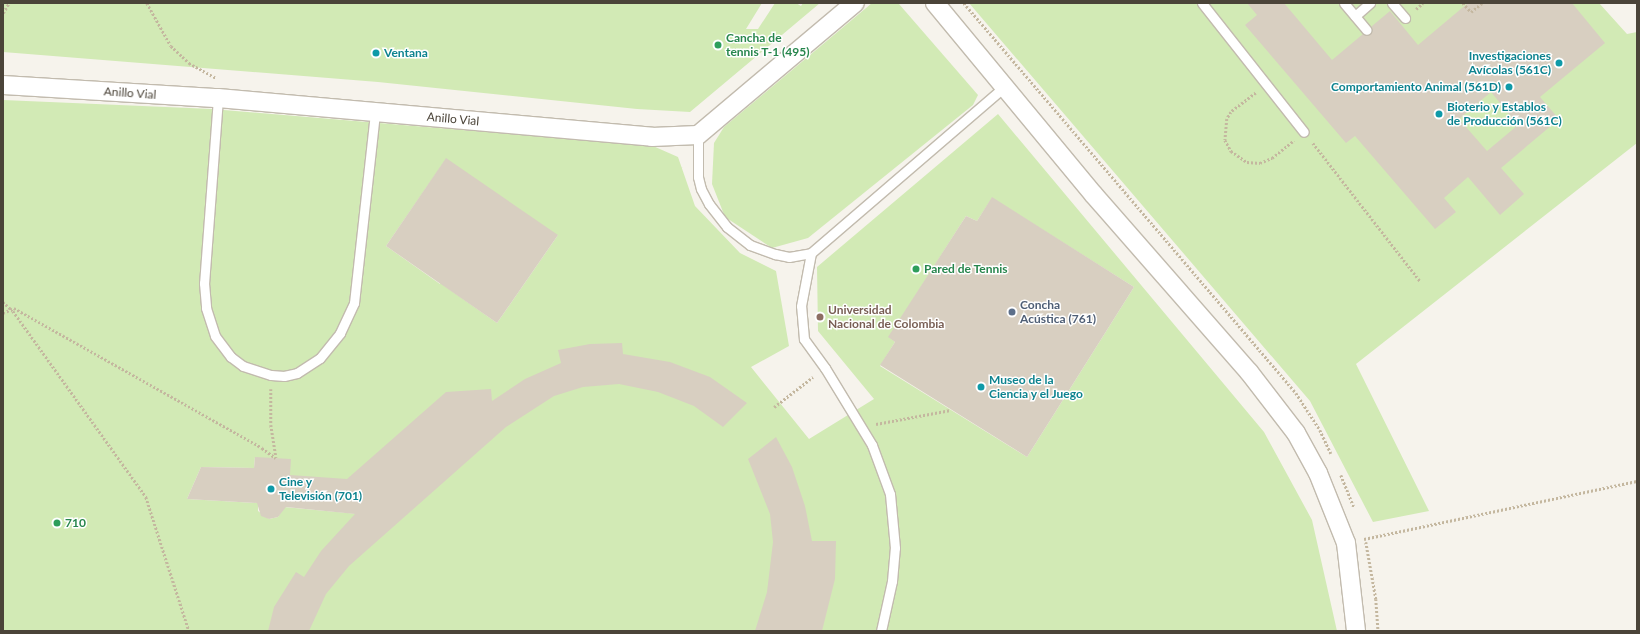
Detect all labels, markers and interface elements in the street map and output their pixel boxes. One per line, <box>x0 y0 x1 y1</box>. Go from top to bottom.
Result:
place label: Cancha de tennis T-1 (495) <box>726 31 810 59</box>
marker: Cancha de tennis T-1 (495) <box>713 40 723 50</box>
place label: Ventana <box>384 46 428 60</box>
marker: Ventana <box>371 48 381 58</box>
place label: Investigaciones Avícolas (561C) <box>1469 49 1551 77</box>
marker: Investigaciones Avícolas (561C) <box>1554 58 1564 68</box>
place label: Comportamiento Animal (561D) <box>1331 80 1501 94</box>
marker: Comportamiento Animal (561D) <box>1504 82 1514 92</box>
street label: Anillo Vial <box>103 84 157 102</box>
place label: Bioterio y Establos de Producción (561C) <box>1447 100 1562 128</box>
marker: Bioterio y Establos de Producción (561C) <box>1434 109 1444 119</box>
street label: Anillo Vial <box>426 110 480 128</box>
place label: Pared de Tennis <box>924 262 1008 276</box>
marker: Pared de Tennis <box>911 264 921 274</box>
place label: Concha Acústica (761) <box>1020 298 1096 326</box>
place label: Universidad Nacional de Colombia <box>828 303 944 331</box>
marker: Concha Acústica (761) <box>1007 307 1017 317</box>
marker: Universidad Nacional de Colombia <box>815 312 825 322</box>
place label: Museo de la Ciencia y el Juego <box>989 373 1084 401</box>
marker: Museo de la Ciencia y el Juego <box>976 382 986 392</box>
place label: Cine y Televisión (701) <box>279 475 362 503</box>
marker: Cine y Televisión (701) <box>266 484 276 494</box>
place label: 710 <box>65 516 86 530</box>
marker: 710 <box>52 518 62 528</box>

